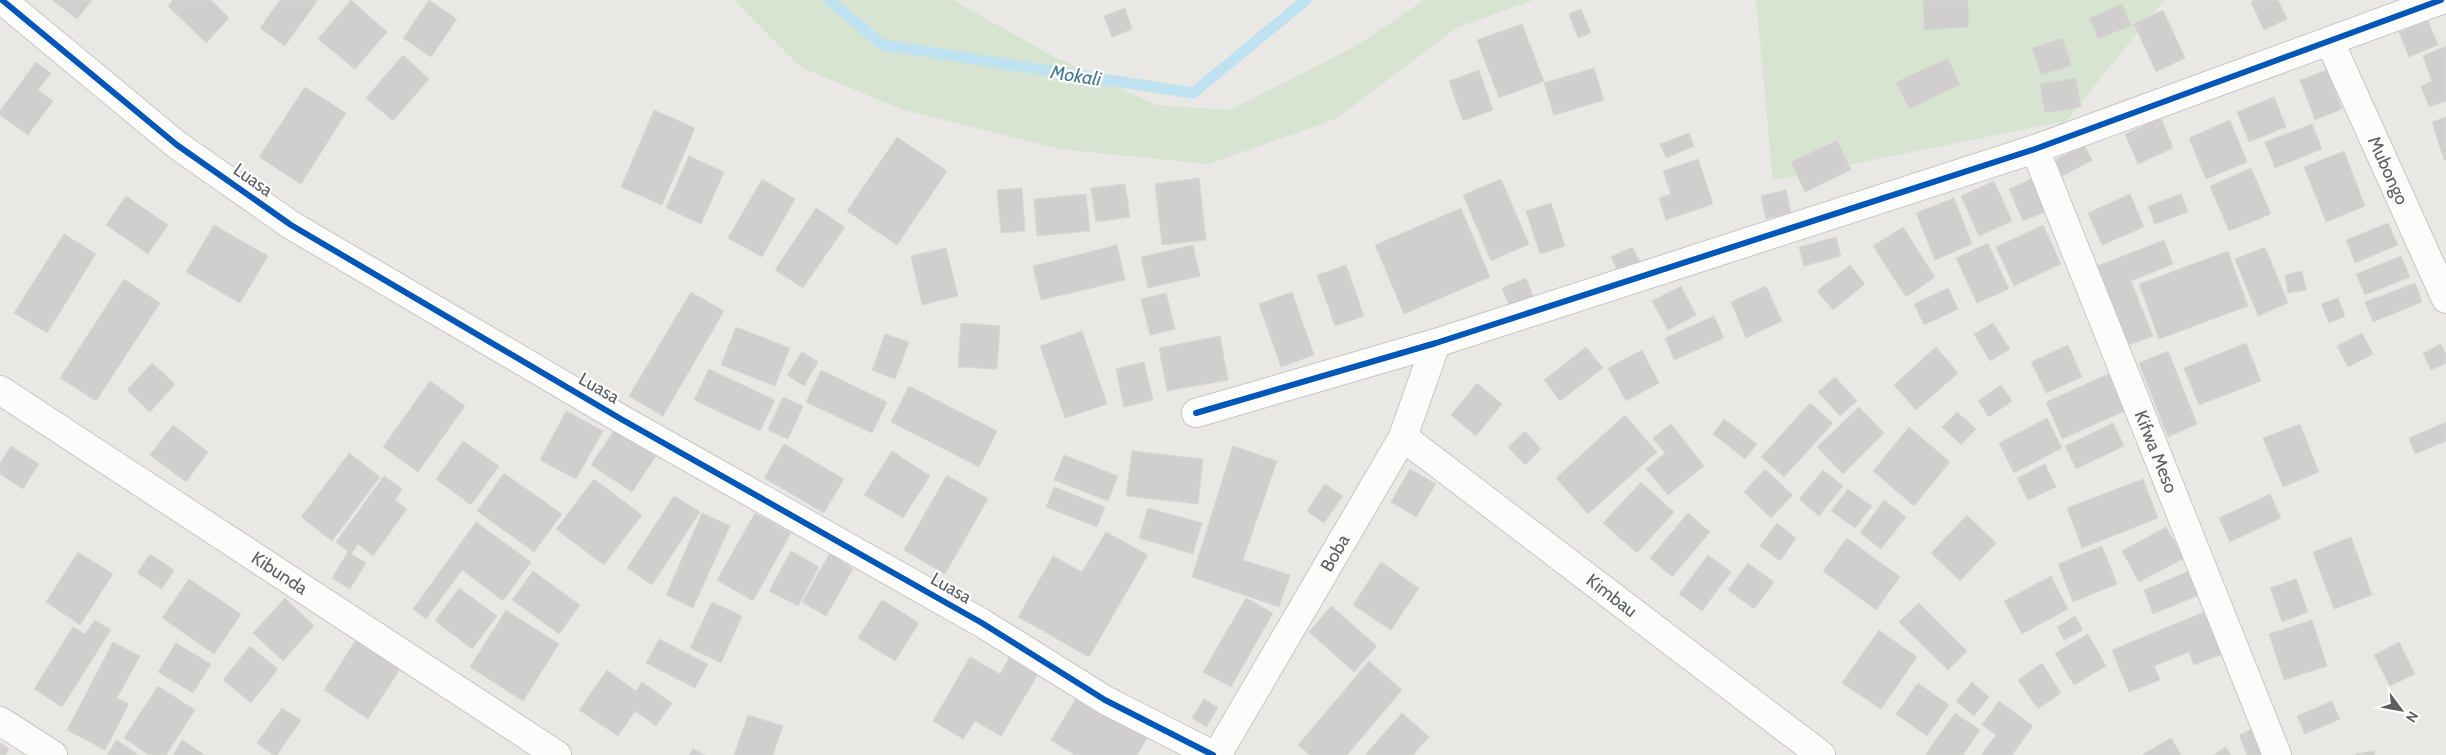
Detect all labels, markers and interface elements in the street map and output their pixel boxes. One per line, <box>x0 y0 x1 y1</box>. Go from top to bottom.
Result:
water label: Mokali <box>1048 60 1104 91</box>
street label: Mubongo <box>2363 133 2413 208</box>
street label: Luasa <box>229 159 277 202</box>
street label: Luasa <box>575 368 623 408</box>
street label: Kifwa Meso <box>2130 407 2182 496</box>
street label: Boba <box>1316 530 1355 576</box>
street label: Kibunda <box>247 547 312 600</box>
street label: Luasa <box>927 568 975 608</box>
street label: Kimbau <box>1582 569 1641 622</box>
north arrow <box>2376 685 2426 735</box>
text: N <box>2402 708 2422 726</box>

